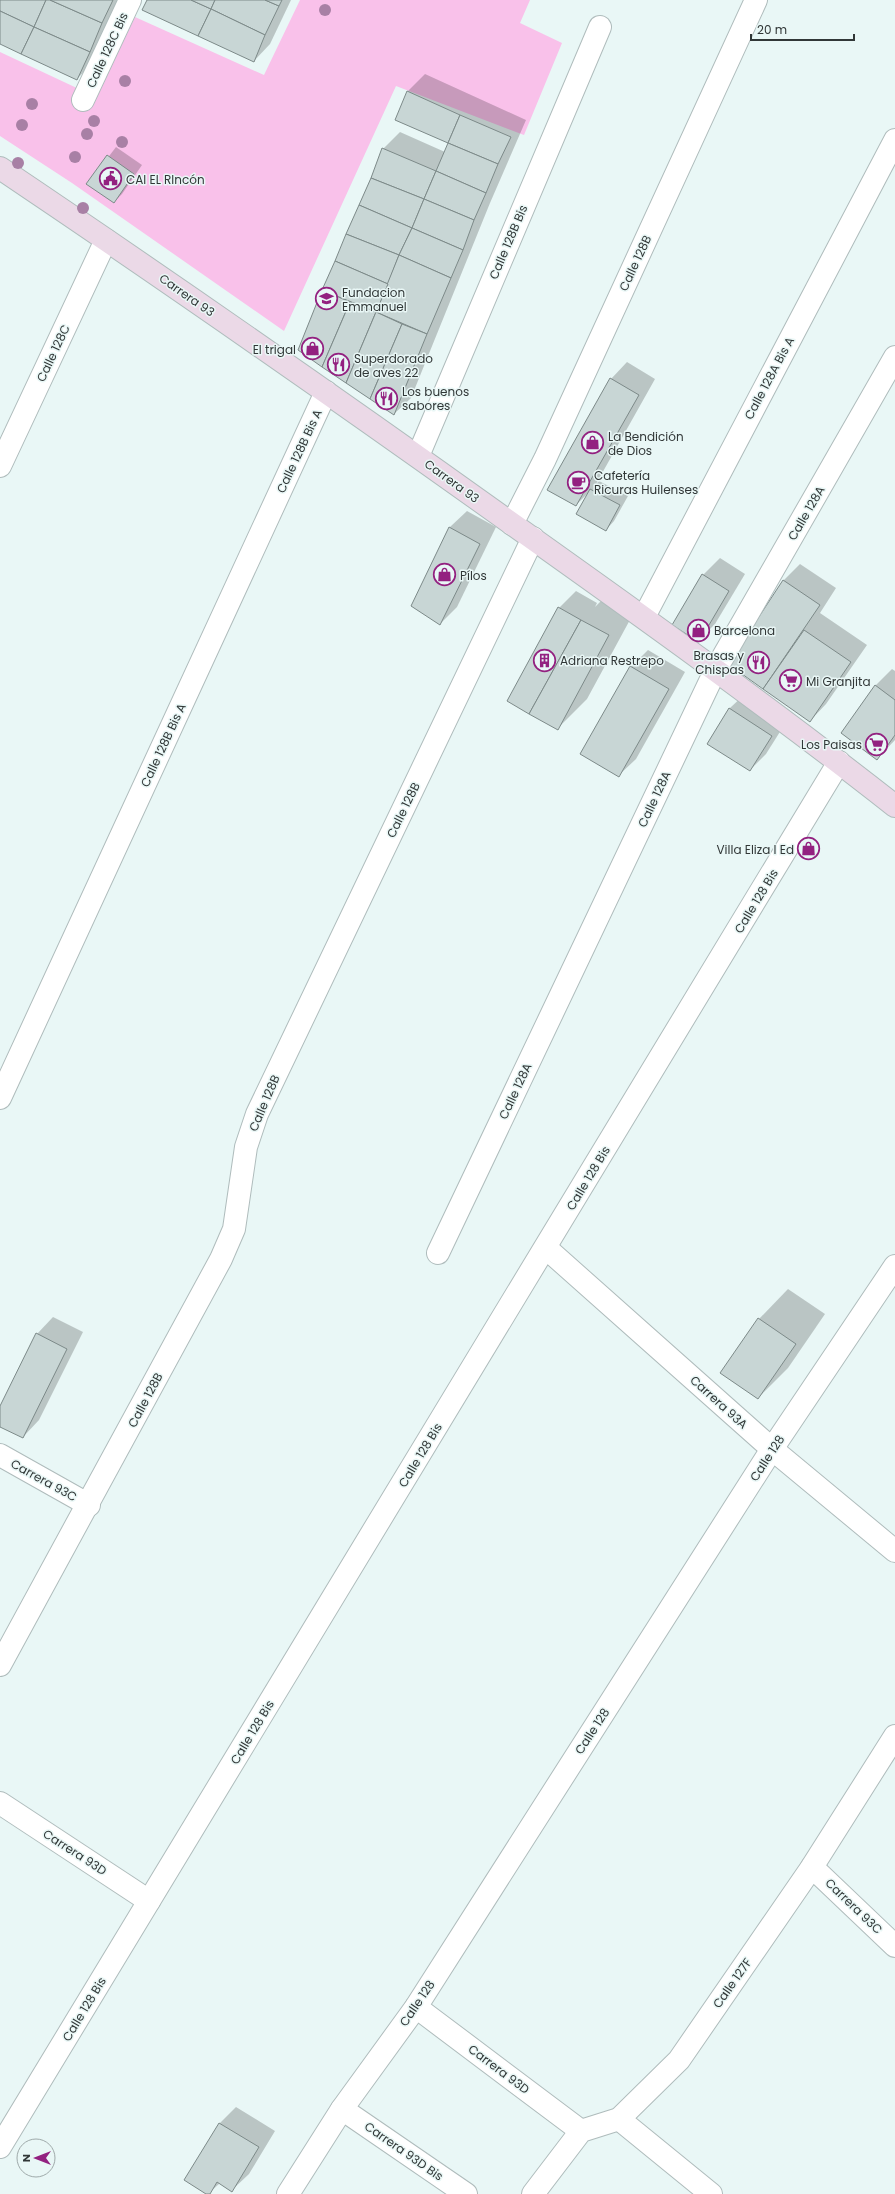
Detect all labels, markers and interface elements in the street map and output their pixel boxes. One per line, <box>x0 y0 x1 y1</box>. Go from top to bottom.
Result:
street label: Calle 128C Bis <box>82 10 132 90</box>
scale bar <box>751 16 854 42</box>
text: 20 m <box>757 21 787 38</box>
public building icon: CAI EL RIncón <box>97 166 123 192</box>
place label: CAI EL RIncón <box>126 171 205 188</box>
street label: Calle 128B Bis <box>485 202 531 282</box>
street label: Calle 128B <box>615 232 655 294</box>
street label: Carrera 93 <box>156 270 218 320</box>
place label: Fundacion Emmanuel <box>342 284 407 315</box>
school or university icon: Fundacion Emmanuel <box>314 286 340 312</box>
street label: Calle 128C <box>32 322 74 384</box>
street label: Calle 128A Bis A <box>740 334 798 422</box>
shop icon: El trigal <box>299 336 325 362</box>
place label: El trigal <box>253 341 296 358</box>
place label: Superdorado de aves 22 <box>354 350 433 381</box>
restaurant icon: Superdorado de aves 22 <box>325 352 351 378</box>
place label: Los buenos sabores <box>402 383 469 414</box>
restaurant icon: Los buenos sabores <box>374 385 400 411</box>
street label: Calle 128B Bis A <box>272 406 326 496</box>
place label: La Bendición de Dios <box>608 428 684 459</box>
shop icon: La Bendición de Dios <box>580 430 606 456</box>
street label: Carrera 93 <box>421 455 483 507</box>
place label: Cafetería Ricuras Huilenses <box>594 467 698 498</box>
cafe icon: Cafetería Ricuras Huilenses <box>565 469 591 495</box>
street label: Calle 128A <box>784 483 828 543</box>
shop icon: Pílos <box>432 562 458 588</box>
place label: Pílos <box>460 567 487 584</box>
shop icon: Barcelona <box>686 617 712 643</box>
place label: Barcelona <box>714 622 775 639</box>
building icon: Adriana Restrepo <box>531 647 557 673</box>
place label: Brasas y Chispas <box>693 647 744 678</box>
restaurant icon: Brasas y Chispas <box>746 649 772 675</box>
place label: Adriana Restrepo <box>560 652 664 669</box>
supermarket icon: Mi Granjita <box>778 668 804 694</box>
place label: Mi Granjita <box>806 673 871 690</box>
street label: Calle 128B Bis A <box>136 700 190 790</box>
supermarket icon: Los Paisas <box>864 731 890 757</box>
place label: Los Paisas <box>801 736 862 753</box>
street label: Calle 128A <box>634 768 674 830</box>
street label: Calle 128B <box>382 779 424 841</box>
shop icon: Villa Eliza I Ed <box>796 836 822 862</box>
place label: Villa Eliza I Ed <box>716 841 794 858</box>
street label: Calle 128 Bis <box>730 866 782 936</box>
street label: Calle 128A <box>495 1060 535 1122</box>
street label: Calle 128B <box>245 1072 283 1134</box>
street label: Calle 128 Bis <box>562 1143 614 1213</box>
street label: Calle 128B <box>124 1370 166 1430</box>
street label: Carrera 93A <box>686 1372 752 1432</box>
street label: Calle 128 Bis <box>394 1420 446 1490</box>
street label: Calle 128 <box>746 1431 788 1485</box>
street label: Carrera 93C <box>8 1455 80 1505</box>
street label: Calle 128 Bis <box>226 1697 278 1767</box>
street label: Calle 128 <box>571 1704 613 1758</box>
street label: Carrera 93D <box>40 1825 110 1879</box>
street label: Carrera 93C <box>822 1874 886 1938</box>
street label: Calle 127F <box>709 1955 755 2011</box>
street label: Calle 128 Bis <box>58 1974 110 2044</box>
street label: Calle 128 <box>395 1977 439 2029</box>
street label: Carrera 93D <box>465 2040 533 2098</box>
street label: Carrera 93D Bis <box>361 2118 447 2184</box>
north arrow <box>16 2138 56 2178</box>
text: N <box>18 2154 34 2162</box>

